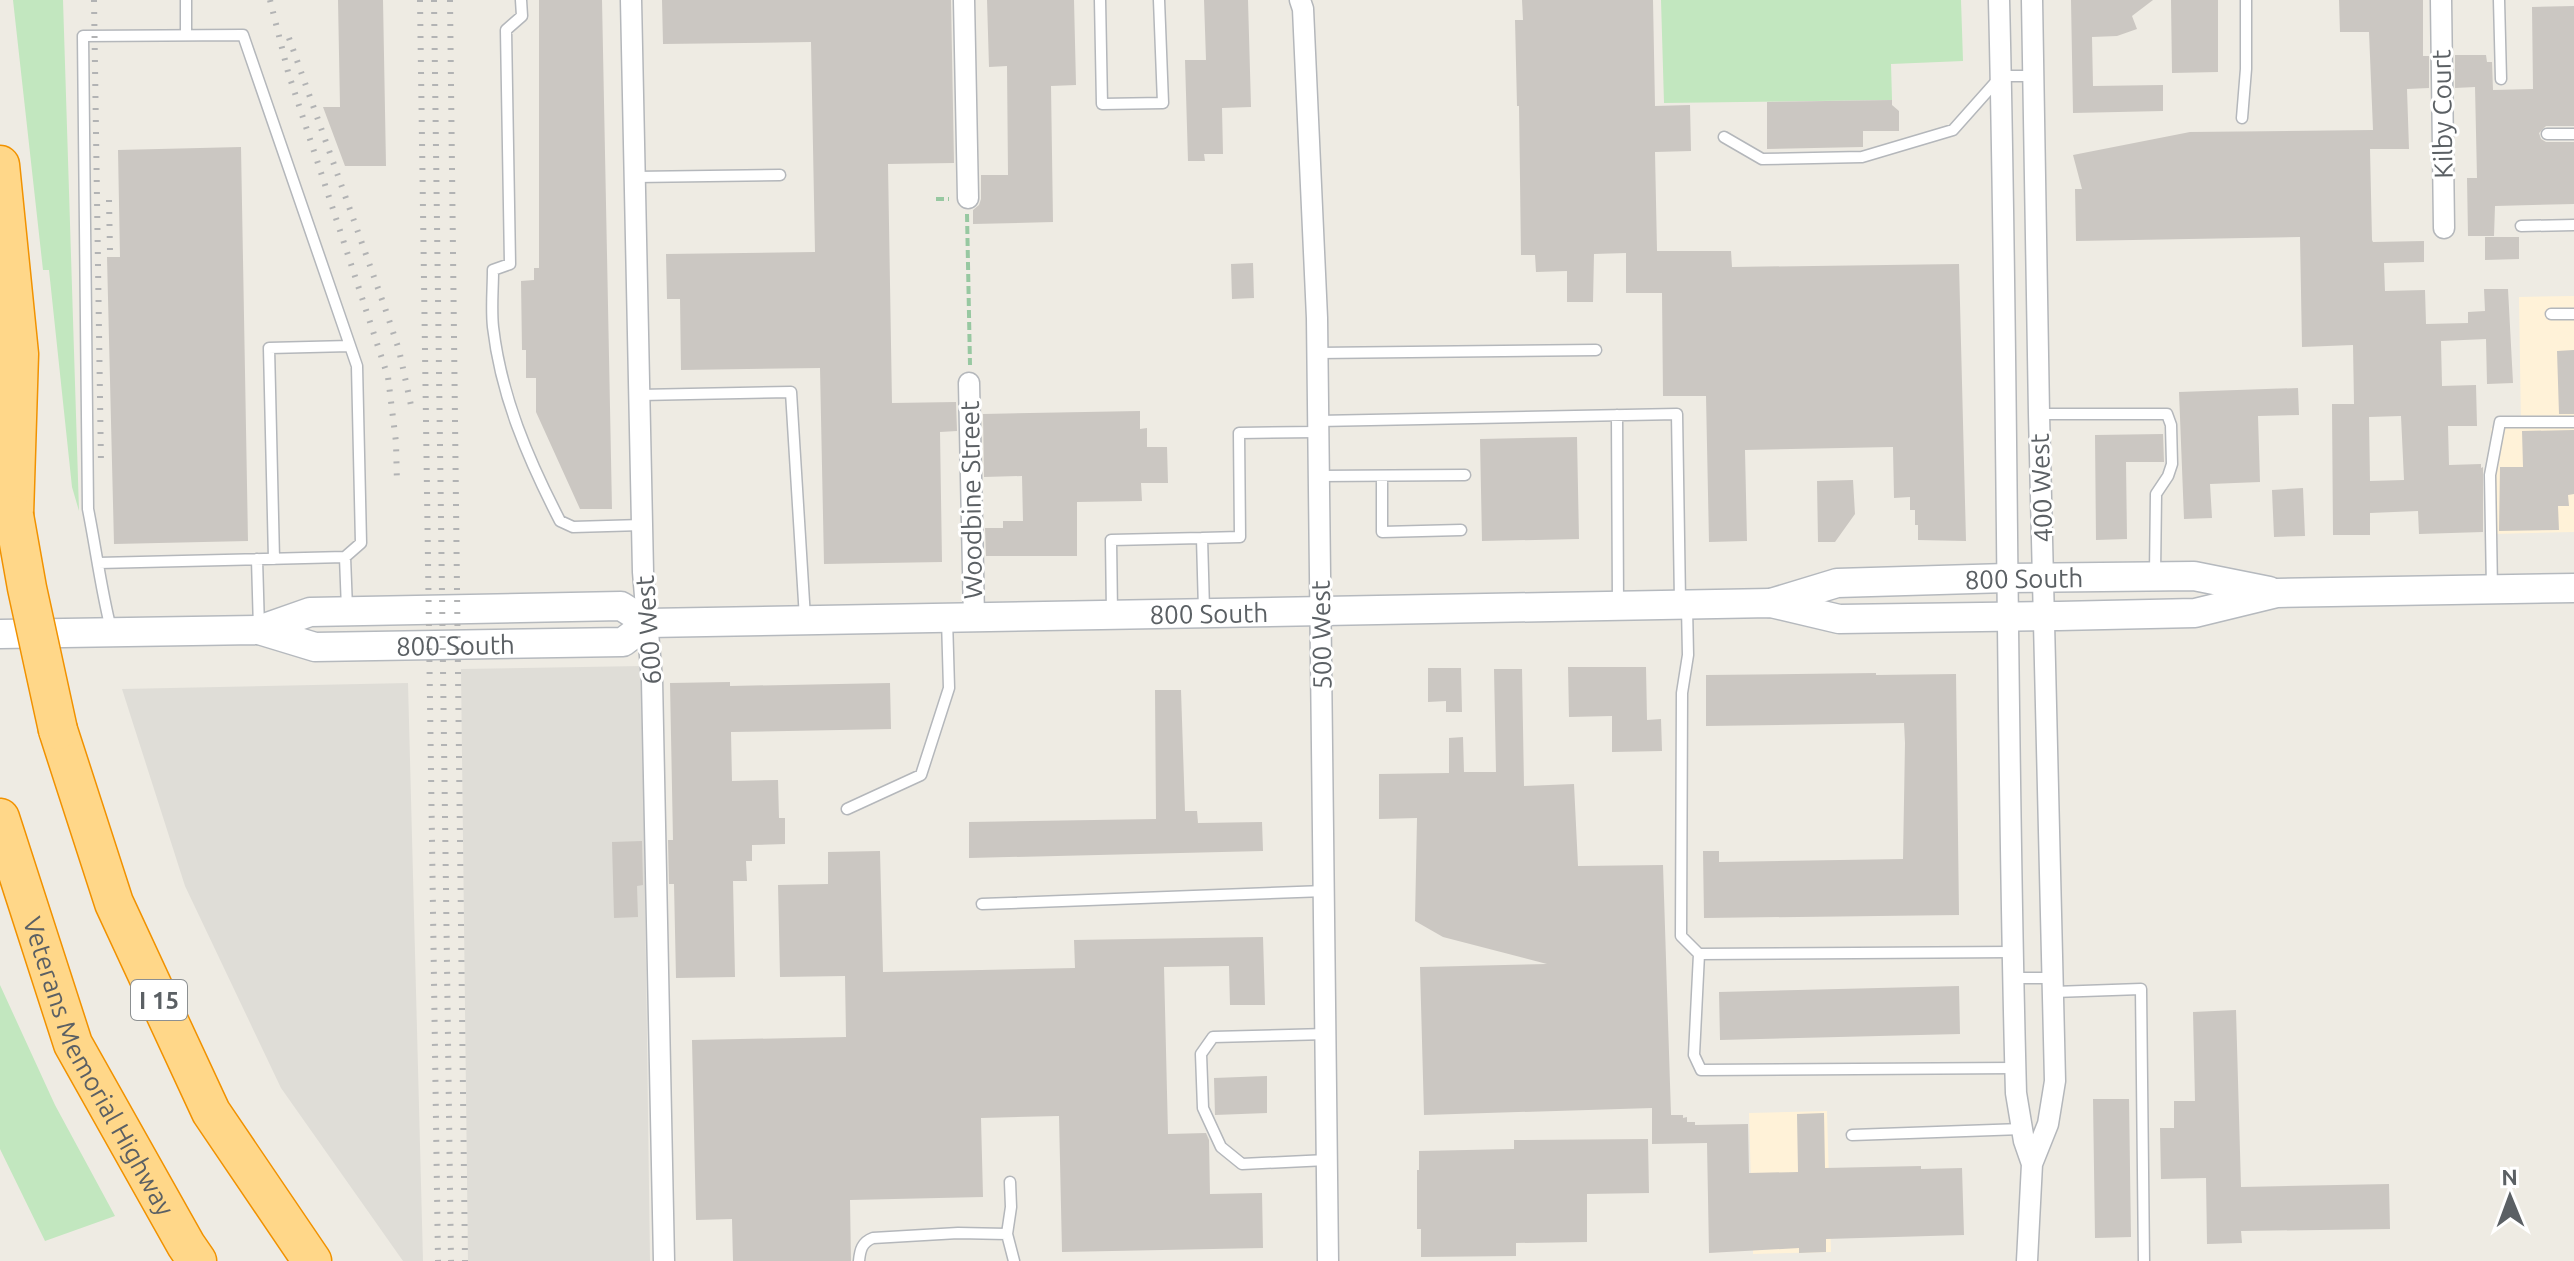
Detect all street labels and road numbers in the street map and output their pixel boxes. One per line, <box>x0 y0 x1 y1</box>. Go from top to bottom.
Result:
street label: Kilby Court <box>2426 49 2458 179</box>
street label: Woodbine Street <box>955 400 987 600</box>
street label: 400 West <box>2025 433 2057 543</box>
street label: 800 South <box>1964 563 2083 594</box>
street label: 600 West <box>630 574 666 686</box>
street label: 500 West <box>1306 580 1336 690</box>
street label: 800 South <box>1149 597 1268 629</box>
street label: 800 South <box>396 629 515 660</box>
street label: Veterans Memorial Highway <box>18 913 181 1220</box>
road number: I 15 <box>131 980 187 1020</box>

